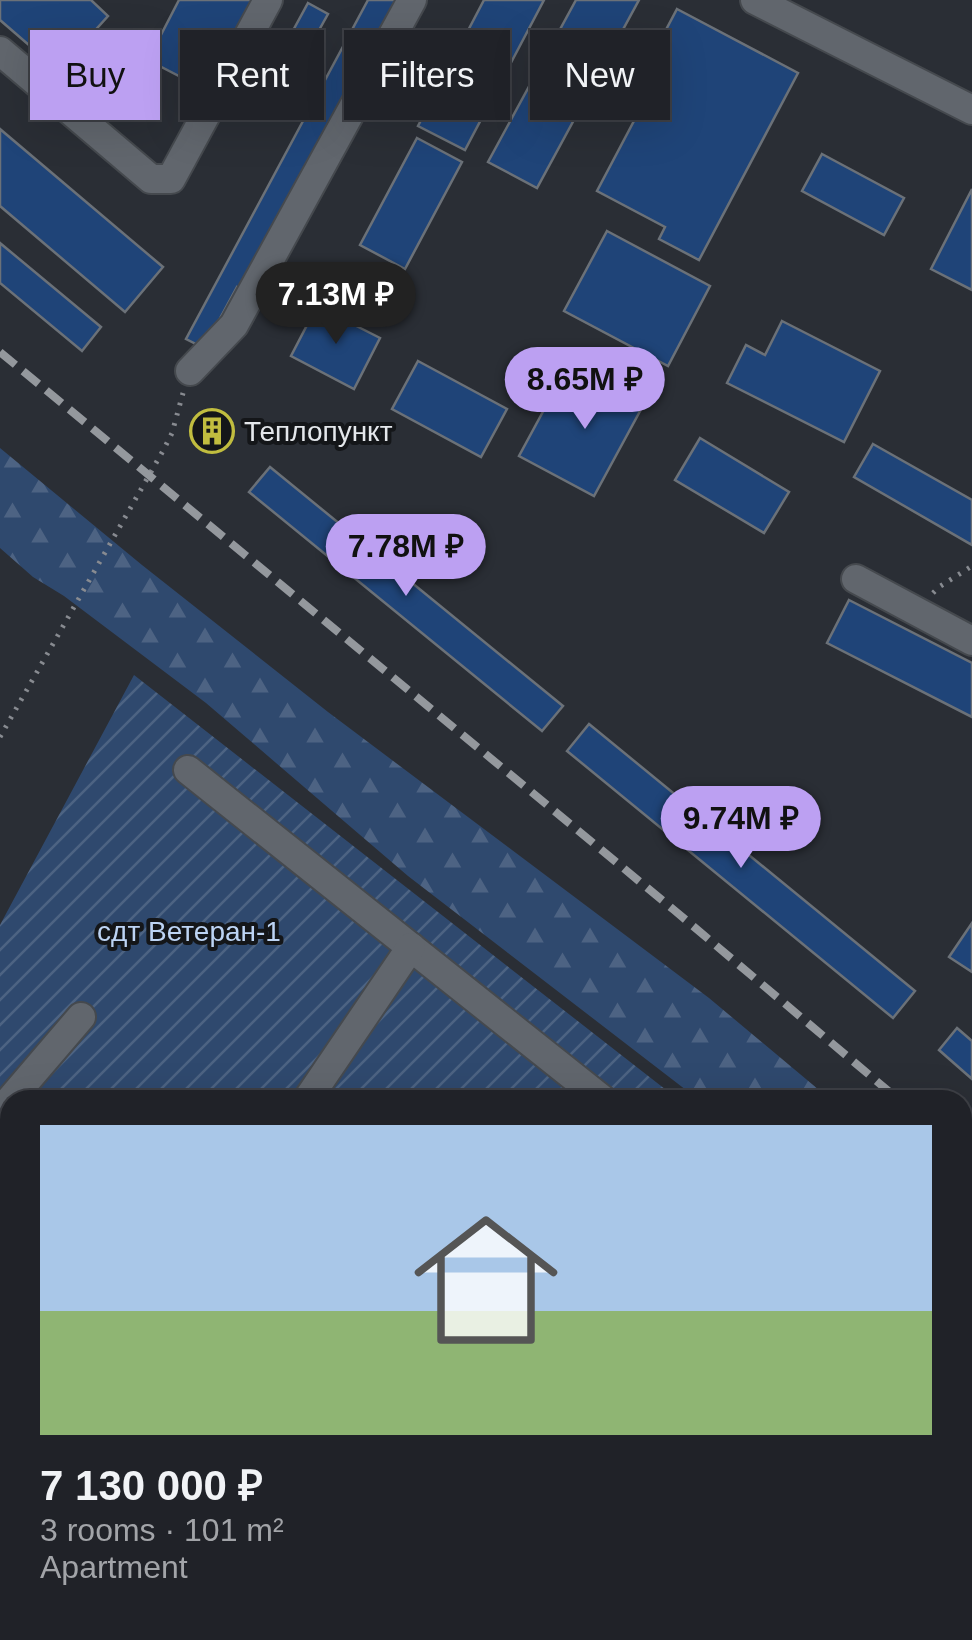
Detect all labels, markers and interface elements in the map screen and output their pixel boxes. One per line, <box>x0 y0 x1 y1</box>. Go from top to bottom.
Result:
chip: Buy <box>30 30 160 120</box>
chip: Rent <box>180 30 324 120</box>
chip: Filters <box>344 30 510 120</box>
chip: New <box>530 30 670 120</box>
pin: 7.13M ₽ <box>244 262 428 347</box>
text: 7.13M ₽ <box>278 276 394 312</box>
pin: 8.65M ₽ <box>493 347 677 432</box>
text: 8.65M ₽ <box>527 361 643 397</box>
building icon: Теплопункт <box>189 408 235 454</box>
place label: Теплопункт <box>244 416 393 447</box>
pin: 7.78M ₽ <box>314 514 498 599</box>
text: 7.78M ₽ <box>348 528 464 564</box>
pin: 9.74M ₽ <box>649 786 833 871</box>
text: 9.74M ₽ <box>683 800 799 836</box>
park label: сдт Ветеран-1 <box>97 916 281 947</box>
icon: home <box>396 1190 576 1370</box>
text: 7 130 000 ₽ <box>40 1462 263 1509</box>
text: 3 rooms · 101 m² <box>40 1512 284 1548</box>
text: Apartment <box>40 1549 188 1585</box>

